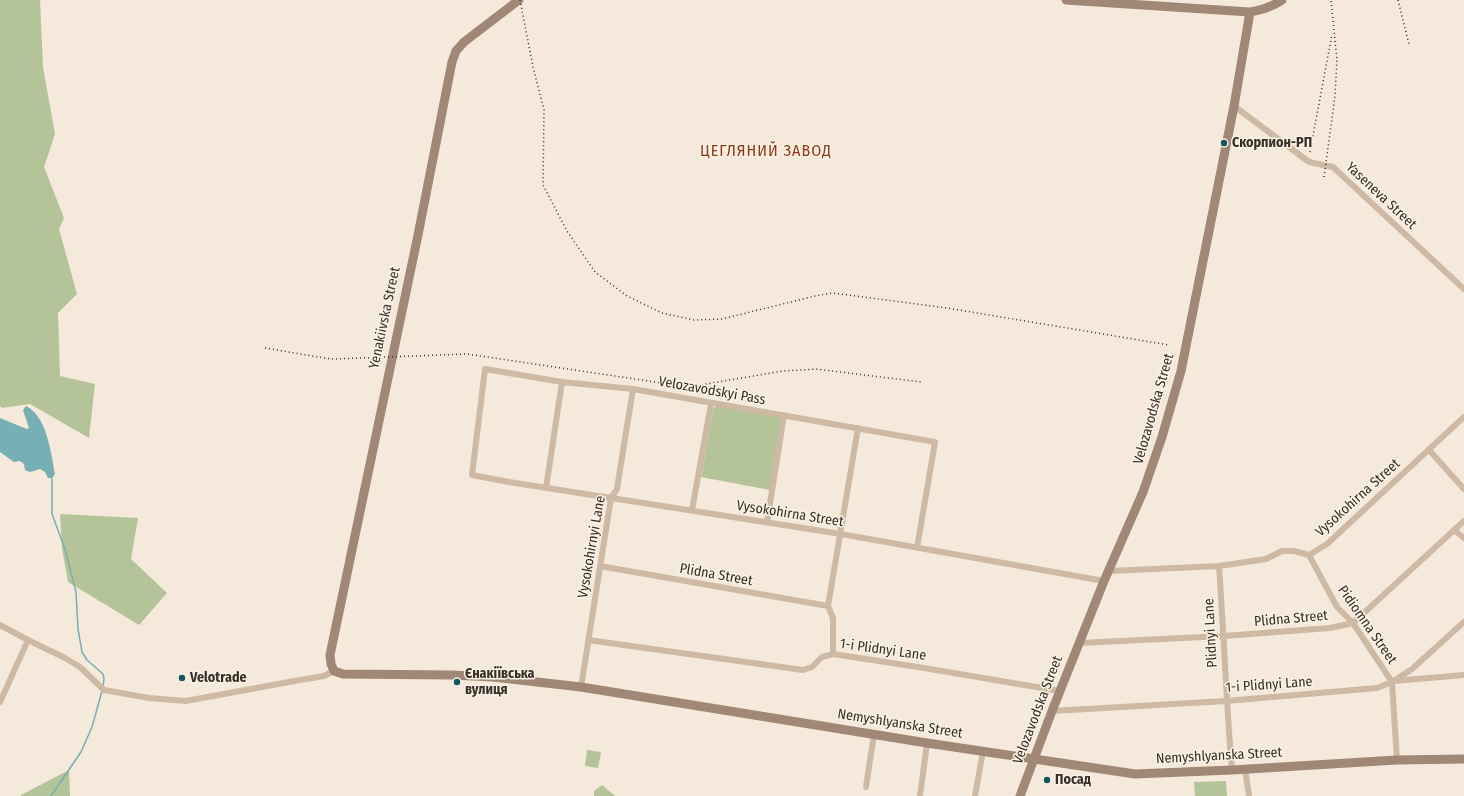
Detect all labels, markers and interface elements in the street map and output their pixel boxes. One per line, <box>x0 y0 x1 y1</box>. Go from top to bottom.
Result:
place label: Скорпион-РП <box>1232 135 1312 151</box>
marker: Скорпион-РП <box>1219 138 1229 148</box>
district label: ЦЕГЛЯНИЙ ЗАВОД <box>700 142 832 162</box>
street label: Yaseneva Street <box>1342 159 1420 233</box>
street label: Yenakiivska Street <box>366 265 404 371</box>
street label: Velozavodska Street <box>1130 352 1178 466</box>
street label: Velozavodskyi Pass <box>657 373 767 409</box>
street label: Vysokohirna Street <box>1312 456 1404 540</box>
street label: Vysokohirnyi Lane <box>575 495 609 599</box>
street label: Vysokohirna Street <box>735 497 845 531</box>
street label: Plidna Street <box>678 560 754 590</box>
street label: Pidiomna Street <box>1334 583 1400 667</box>
street label: Plidnyi Lane <box>1201 598 1221 668</box>
street label: Plidna Street <box>1253 607 1329 631</box>
street label: 1-i Plidnyi Lane <box>839 636 927 664</box>
street label: Velozavodska Street <box>1010 654 1066 766</box>
place label: Єнакіївська вулиця <box>465 666 535 698</box>
place label: Velotrade <box>190 670 247 686</box>
marker: Velotrade <box>177 673 187 683</box>
street label: 1-i Plidnyi Lane <box>1225 674 1313 696</box>
marker: Єнакіївська вулиця <box>452 677 462 687</box>
street label: Nemyshlyanska Street <box>836 706 964 742</box>
street label: Nemyshlyanska Street <box>1155 744 1283 768</box>
place label: Посад <box>1055 772 1091 788</box>
marker: Посад <box>1042 775 1052 785</box>

